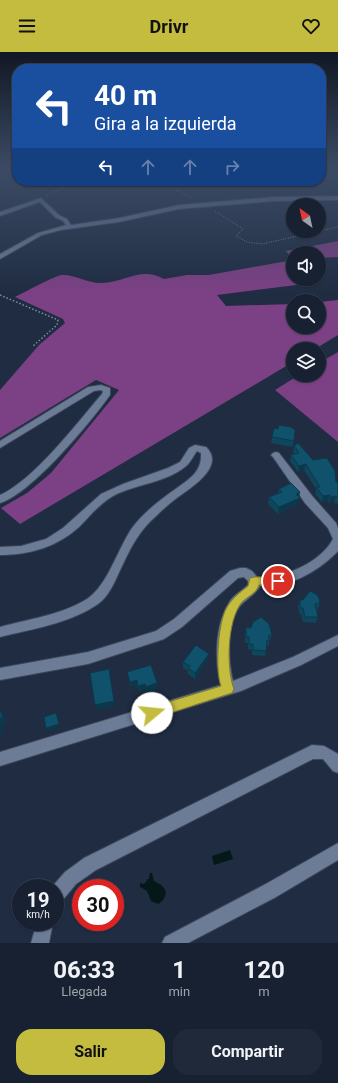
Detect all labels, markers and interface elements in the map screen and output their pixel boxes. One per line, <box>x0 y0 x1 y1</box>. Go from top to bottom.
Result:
icon: menu <box>16 15 38 37</box>
icon: heart <box>300 15 322 37</box>
text: Drivr <box>150 16 188 37</box>
text: 40 m <box>94 79 157 112</box>
icon: left <box>28 80 80 132</box>
text: Gira a la izquierda <box>94 113 237 134</box>
icon: left <box>95 156 117 178</box>
icon: ahead <box>137 156 159 178</box>
icon: ahead <box>179 156 201 178</box>
icon: right <box>221 156 243 178</box>
north arrow <box>286 198 326 238</box>
map controls <box>286 198 326 382</box>
button: sound <box>286 246 326 286</box>
button: search <box>286 294 326 334</box>
button: layers <box>286 342 326 382</box>
pin <box>261 564 295 598</box>
icon: arrive <box>267 570 289 592</box>
position arrow <box>131 692 173 734</box>
speed limit sign: 30 <box>72 879 124 931</box>
text: 19 <box>27 888 49 912</box>
text: km/h <box>26 909 50 920</box>
text: 06:33 <box>53 956 115 984</box>
text: 1 <box>172 956 186 984</box>
text: 120 <box>243 956 285 984</box>
text: Llegada <box>61 984 107 999</box>
text: min <box>168 984 190 999</box>
text: m <box>258 984 270 999</box>
button: Salir <box>16 1029 165 1075</box>
button: Compartir <box>173 1029 322 1075</box>

